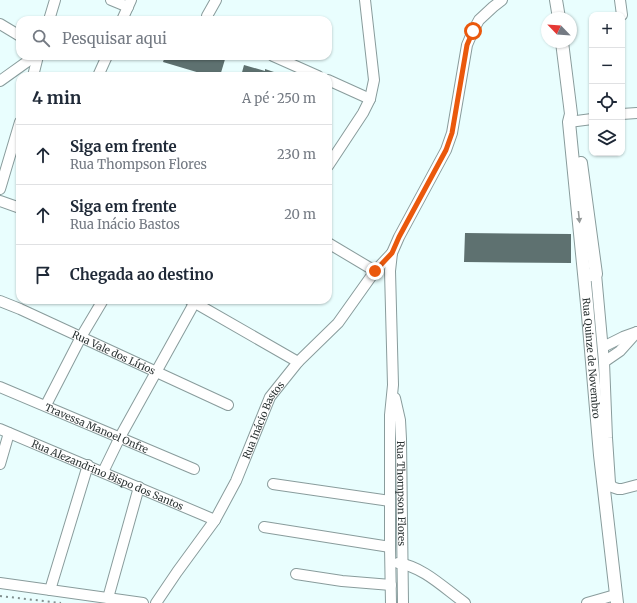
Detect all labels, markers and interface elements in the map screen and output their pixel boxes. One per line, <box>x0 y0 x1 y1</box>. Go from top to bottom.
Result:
north arrow <box>541 12 577 48</box>
map controls <box>589 12 625 156</box>
button: + <box>589 12 625 48</box>
search box <box>16 16 332 60</box>
route start <box>464 22 482 40</box>
icon: search <box>30 27 52 49</box>
text: Pesquisar aqui <box>62 29 167 48</box>
button: − <box>589 48 625 84</box>
button: locate <box>589 84 625 120</box>
text: 4 min <box>32 87 81 109</box>
text: A pé · 250 m <box>242 90 316 107</box>
button: layers <box>589 120 625 156</box>
text: Siga em frente <box>70 137 177 156</box>
icon: ahead <box>32 144 54 166</box>
text: 230 m <box>277 146 316 163</box>
text: Rua Thompson Flores <box>70 156 207 173</box>
text: Siga em frente <box>70 197 177 216</box>
icon: ahead <box>32 204 54 226</box>
text: 20 m <box>284 206 316 223</box>
one-way arrow <box>575 211 582 223</box>
text: Rua Inácio Bastos <box>70 216 180 233</box>
route end <box>366 262 384 280</box>
icon: arrive <box>32 264 54 286</box>
text: Chegada ao destino <box>70 265 213 284</box>
street label: Rua Quinze de Novembro <box>580 297 603 419</box>
street label: Rua Vale dos Lírios <box>70 328 158 377</box>
street label: Rua Inácio Bastos <box>239 378 287 461</box>
street label: Travessa Manoel Onfre <box>43 400 150 456</box>
street label: Rua Alezandrino Bispo dos Santos <box>30 437 186 513</box>
street label: Rua Thompson Flores <box>395 441 409 546</box>

